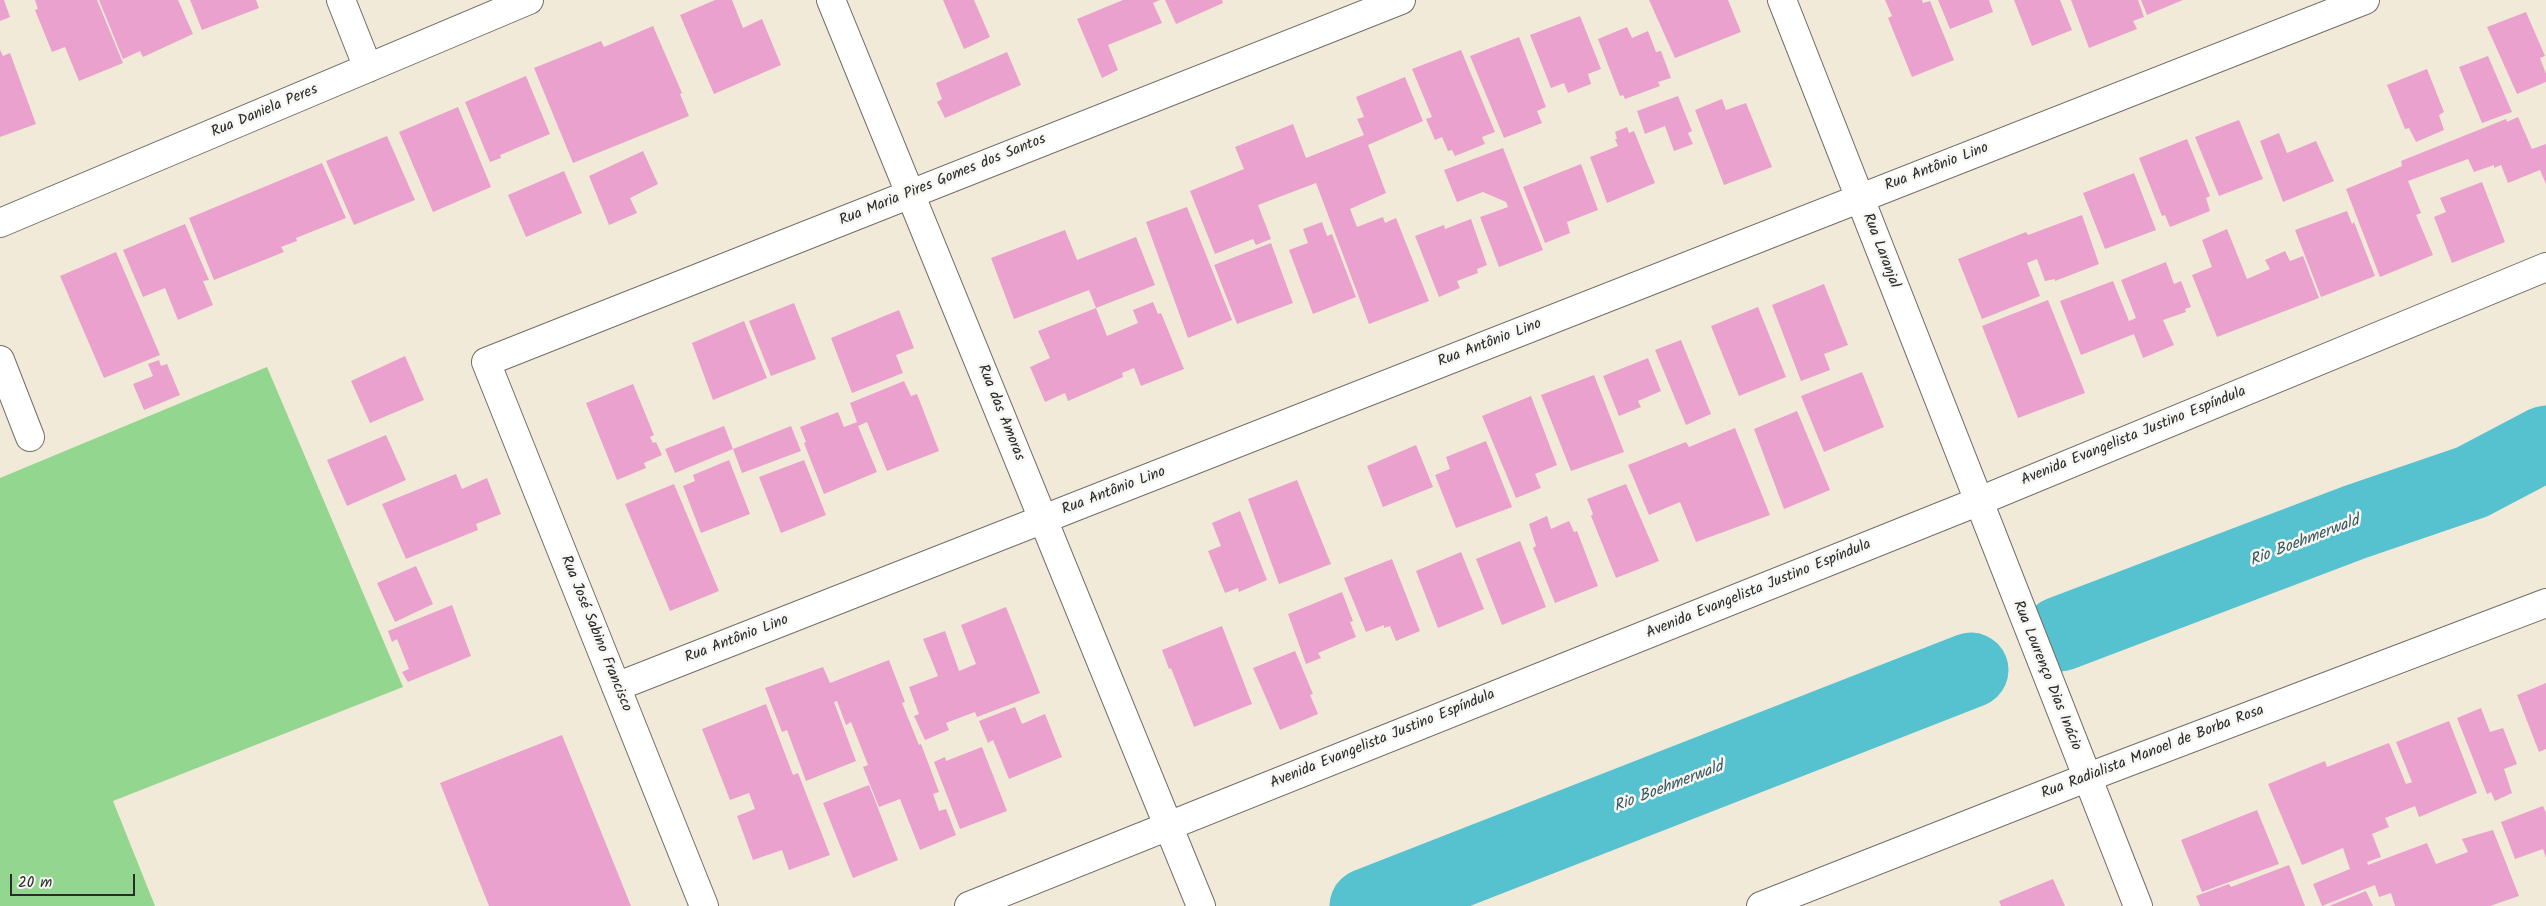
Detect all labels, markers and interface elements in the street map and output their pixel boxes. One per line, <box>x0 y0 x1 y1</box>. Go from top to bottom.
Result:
street label: Rua Daniela Peres <box>209 81 321 143</box>
street label: Rua Maria Pires Gomes dos Santos <box>837 131 1049 231</box>
street label: Rua Antônio Lino <box>1883 140 1991 196</box>
street label: Rua Laranjal <box>1857 211 1903 291</box>
street label: Rua Antônio Lino <box>1436 316 1544 372</box>
street label: Rua das Amoras <box>973 362 1027 464</box>
street label: Avenida Evangelista Justino Espíndula <box>2019 384 2249 490</box>
street label: Rua Antônio Lino <box>1060 464 1168 520</box>
water label: Rio Boehmerwald <box>2248 512 2362 572</box>
street label: Avenida Evangelista Justino Espíndula <box>1644 537 1874 643</box>
street label: Rua José Sabino Francisco <box>555 553 635 715</box>
street label: Rua Lourenço Dias Inácio <box>2008 599 2084 753</box>
street label: Rua Antônio Lino <box>683 612 791 668</box>
street label: Avenida Evangelista Justino Espíndula <box>1268 687 1498 793</box>
street label: Rua Radialista Manoel de Borba Rosa <box>2039 702 2267 804</box>
water label: Rio Boehmerwald <box>1612 758 1726 818</box>
scale bar <box>12 864 138 896</box>
text: 20 m <box>18 871 52 895</box>

